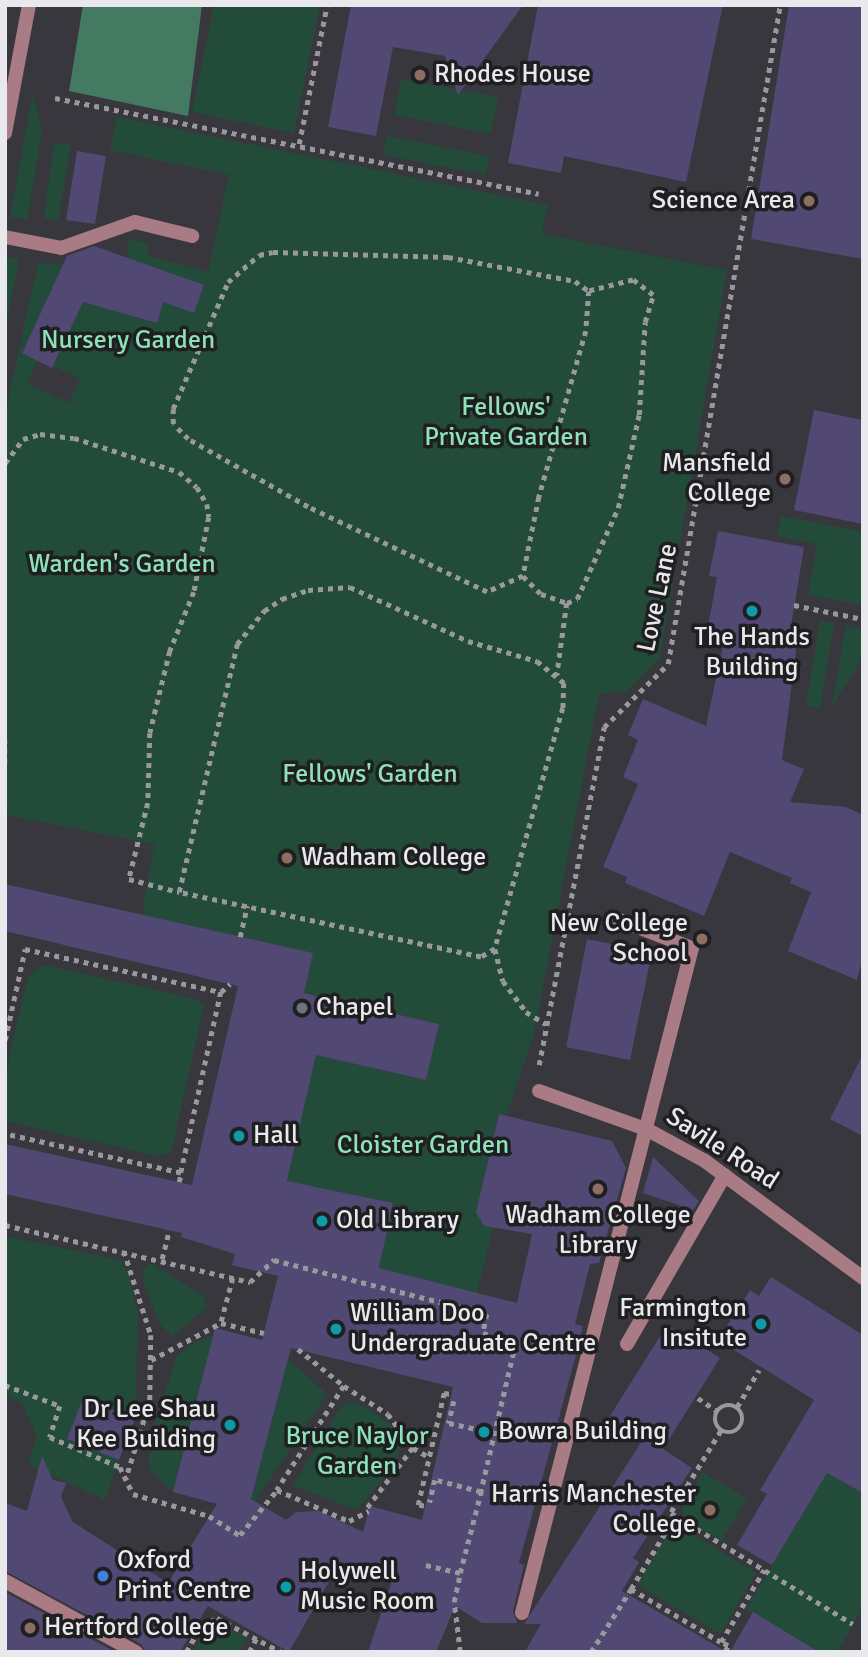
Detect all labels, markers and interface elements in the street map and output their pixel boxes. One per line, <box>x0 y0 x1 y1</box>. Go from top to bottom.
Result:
place label: Rhodes House <box>434 59 591 91</box>
marker: Rhodes House <box>412 67 428 83</box>
place label: Science Area <box>652 185 795 217</box>
marker: Science Area <box>801 193 817 209</box>
park label: Nursery Garden <box>41 325 215 357</box>
park label: Fellows' Private Garden <box>424 392 588 453</box>
place label: Mansfield College <box>662 448 771 510</box>
marker: Mansfield College <box>777 471 793 487</box>
street label: Love Lane <box>631 541 685 655</box>
park label: Warden's Garden <box>28 549 216 581</box>
marker: The Hands Building <box>744 603 760 619</box>
place label: The Hands Building <box>694 622 810 684</box>
park label: Fellows' Garden <box>282 759 458 791</box>
place label: Wadham College <box>301 842 486 874</box>
marker: Wadham College <box>279 850 295 866</box>
place label: New College School <box>550 908 688 970</box>
marker: New College School <box>694 931 710 947</box>
place label: Chapel <box>316 992 393 1024</box>
marker: Chapel <box>294 1000 310 1016</box>
street label: Savile Road <box>660 1101 784 1197</box>
place label: Hall <box>253 1120 299 1152</box>
marker: Hall <box>231 1128 247 1144</box>
park label: Cloister Garden <box>337 1130 509 1162</box>
marker: Wadham College Library <box>590 1181 606 1197</box>
place label: Wadham College Library <box>505 1200 691 1262</box>
place label: Old Library <box>336 1205 459 1237</box>
marker: Old Library <box>314 1213 330 1229</box>
place label: Farmington Insitute <box>619 1293 747 1354</box>
place label: William Doo Undergraduate Centre <box>350 1298 596 1360</box>
marker: Farmington Insitute <box>753 1316 769 1332</box>
marker: William Doo Undergraduate Centre <box>328 1321 344 1337</box>
place label: Dr Lee Shau Kee Building <box>76 1394 216 1456</box>
place label: Bowra Building <box>498 1416 667 1448</box>
marker: Dr Lee Shau Kee Building <box>222 1417 238 1433</box>
park label: Bruce Naylor Garden <box>285 1421 429 1482</box>
marker: Bowra Building <box>476 1424 492 1440</box>
place label: Harris Manchester College <box>491 1479 696 1540</box>
marker: Harris Manchester College <box>702 1502 718 1518</box>
place label: Oxford Print Centre <box>117 1545 251 1606</box>
place label: Holywell Music Room <box>300 1556 435 1618</box>
marker: Oxford Print Centre <box>95 1568 111 1584</box>
marker: Holywell Music Room <box>278 1579 294 1595</box>
place label: Hertford College <box>44 1612 229 1644</box>
marker: Hertford College <box>22 1620 38 1636</box>

